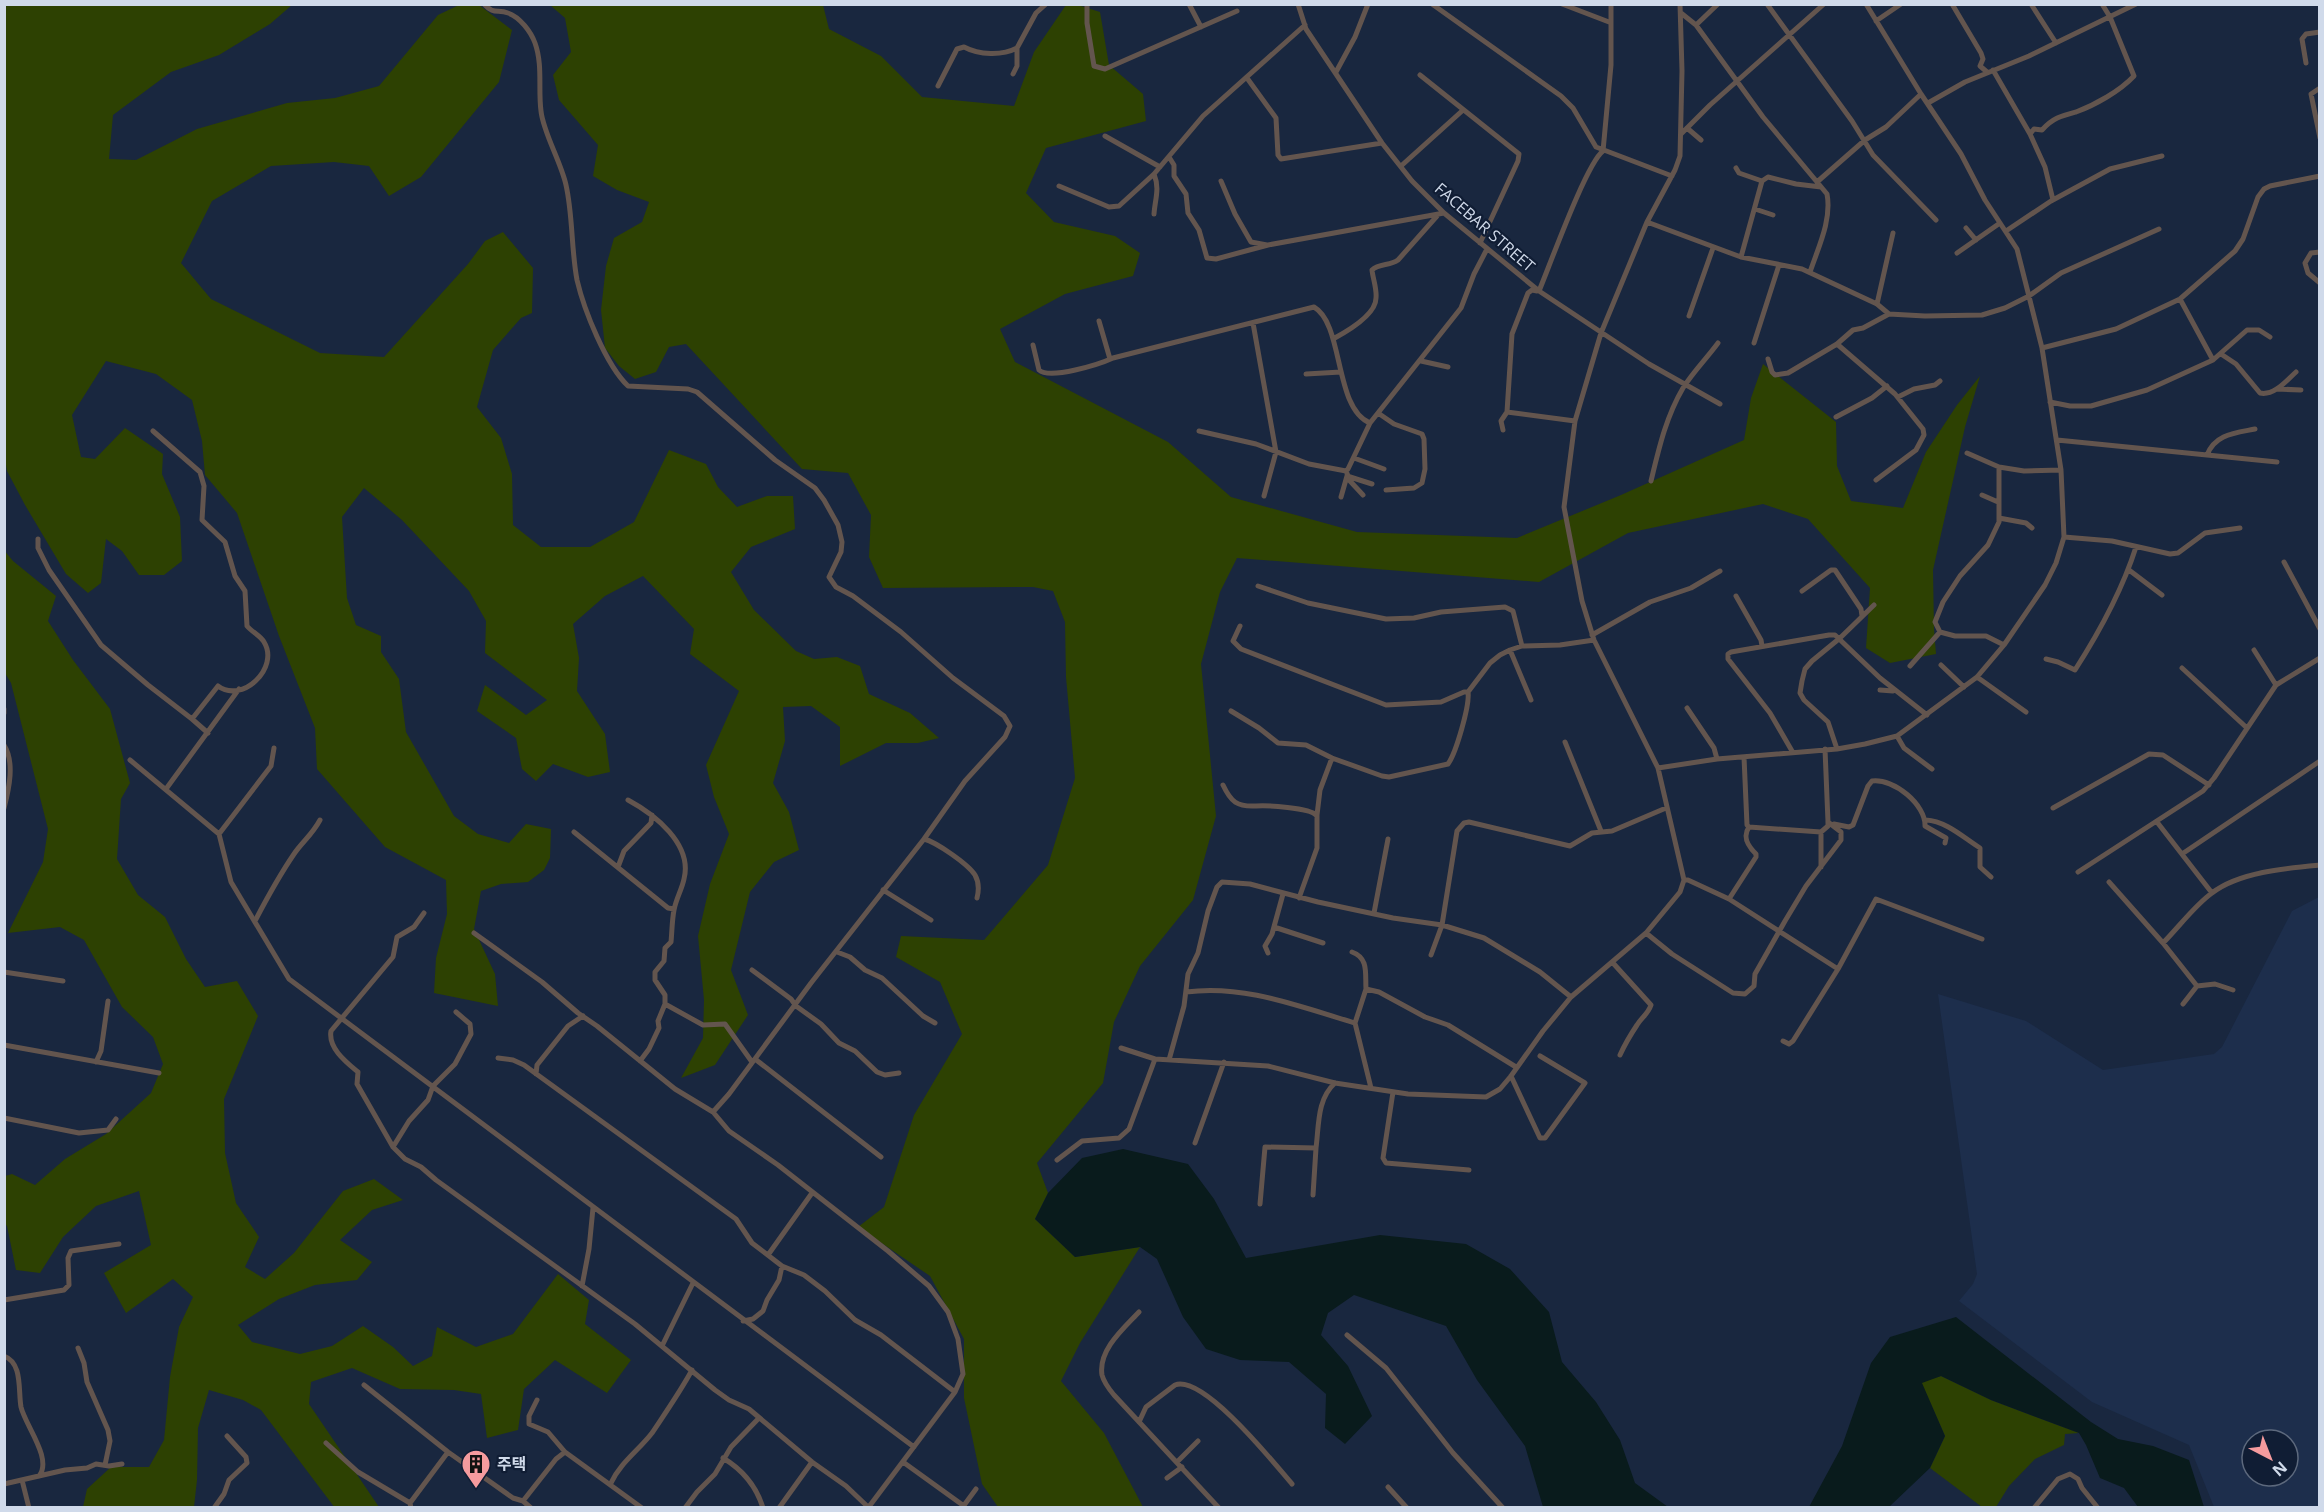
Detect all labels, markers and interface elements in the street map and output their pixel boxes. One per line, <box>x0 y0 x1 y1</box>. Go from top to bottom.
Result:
street label: FACEBAR STREET <box>1430 177 1540 277</box>
north arrow <box>2240 1428 2300 1488</box>
building icon: 주택 <box>460 1448 492 1490</box>
place label: 주택 <box>497 1453 526 1475</box>
text: N <box>2268 1457 2292 1482</box>

